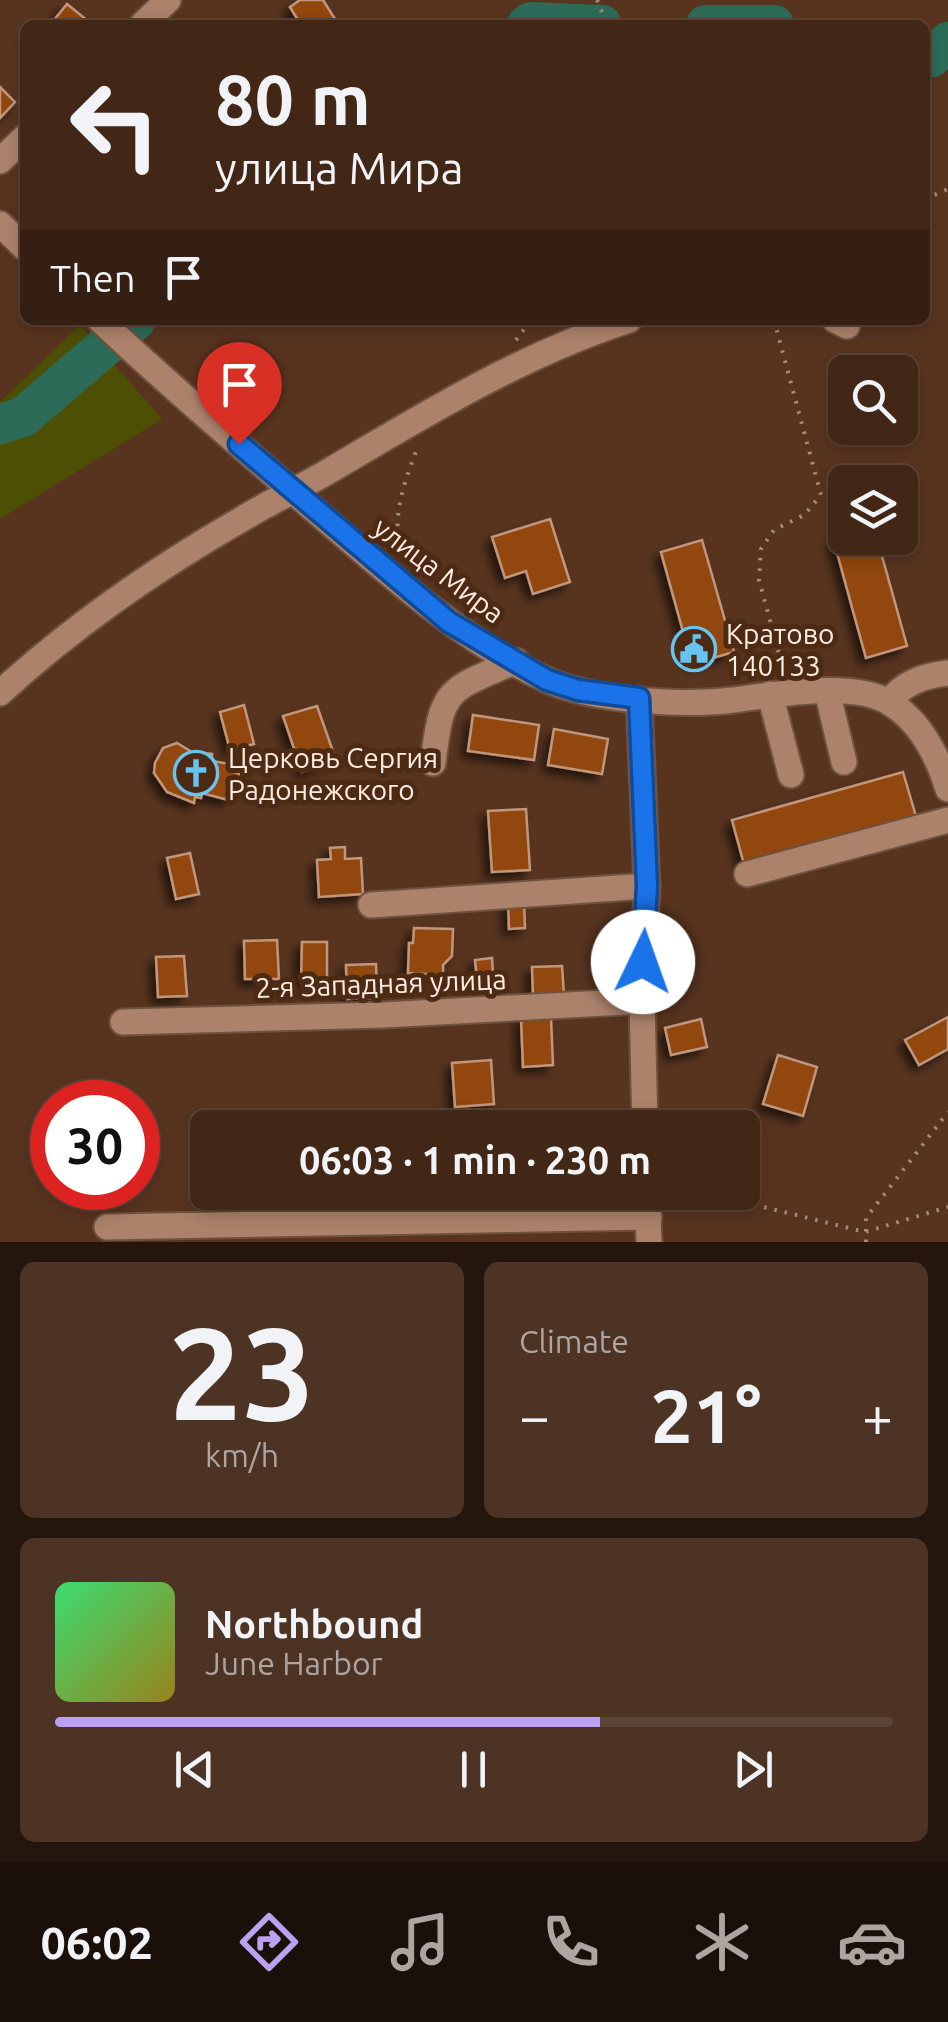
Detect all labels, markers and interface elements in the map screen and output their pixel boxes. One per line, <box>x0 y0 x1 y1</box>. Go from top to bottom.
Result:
icon: left <box>50 60 180 190</box>
text: 80 m <box>215 60 371 138</box>
text: улица Мира <box>215 142 464 193</box>
icon: arrive <box>156 250 211 305</box>
text: Then <box>50 257 136 299</box>
pin <box>197 342 282 445</box>
map controls <box>828 355 918 555</box>
button: search <box>828 355 918 445</box>
icon: arrive <box>212 357 267 412</box>
button: layers <box>828 465 918 555</box>
street label: улица Мира <box>368 511 510 629</box>
place label: Кратово 140133 <box>726 618 834 681</box>
public building icon: Кратово 140133 <box>671 626 717 672</box>
place label: Церковь Сергия Радонежского <box>228 742 438 805</box>
church icon: Церковь Сергия Радонежского <box>173 750 219 796</box>
position arrow <box>591 910 695 1014</box>
street label: 2-я Западная улица <box>255 963 507 1003</box>
speed limit sign: 30 <box>30 1080 160 1210</box>
text: 06:03 · 1 min · 230 m <box>299 1139 651 1181</box>
text: 23 <box>169 1299 315 1445</box>
text: Climate <box>519 1323 629 1359</box>
text: 21° <box>650 1373 762 1457</box>
text: − <box>519 1385 550 1446</box>
text: + <box>862 1385 893 1446</box>
text: km/h <box>205 1437 279 1473</box>
text: Northbound <box>205 1603 423 1645</box>
text: June Harbor <box>205 1645 383 1681</box>
icon: previous <box>167 1742 222 1797</box>
icon: pause <box>446 1742 501 1797</box>
icon: next <box>726 1742 781 1797</box>
icon: directions <box>234 1907 304 1977</box>
icon: music <box>385 1907 455 1977</box>
icon: phone <box>536 1907 606 1977</box>
icon: climate <box>687 1907 757 1977</box>
icon: car <box>837 1907 907 1977</box>
text: 06:02 <box>40 1917 153 1968</box>

